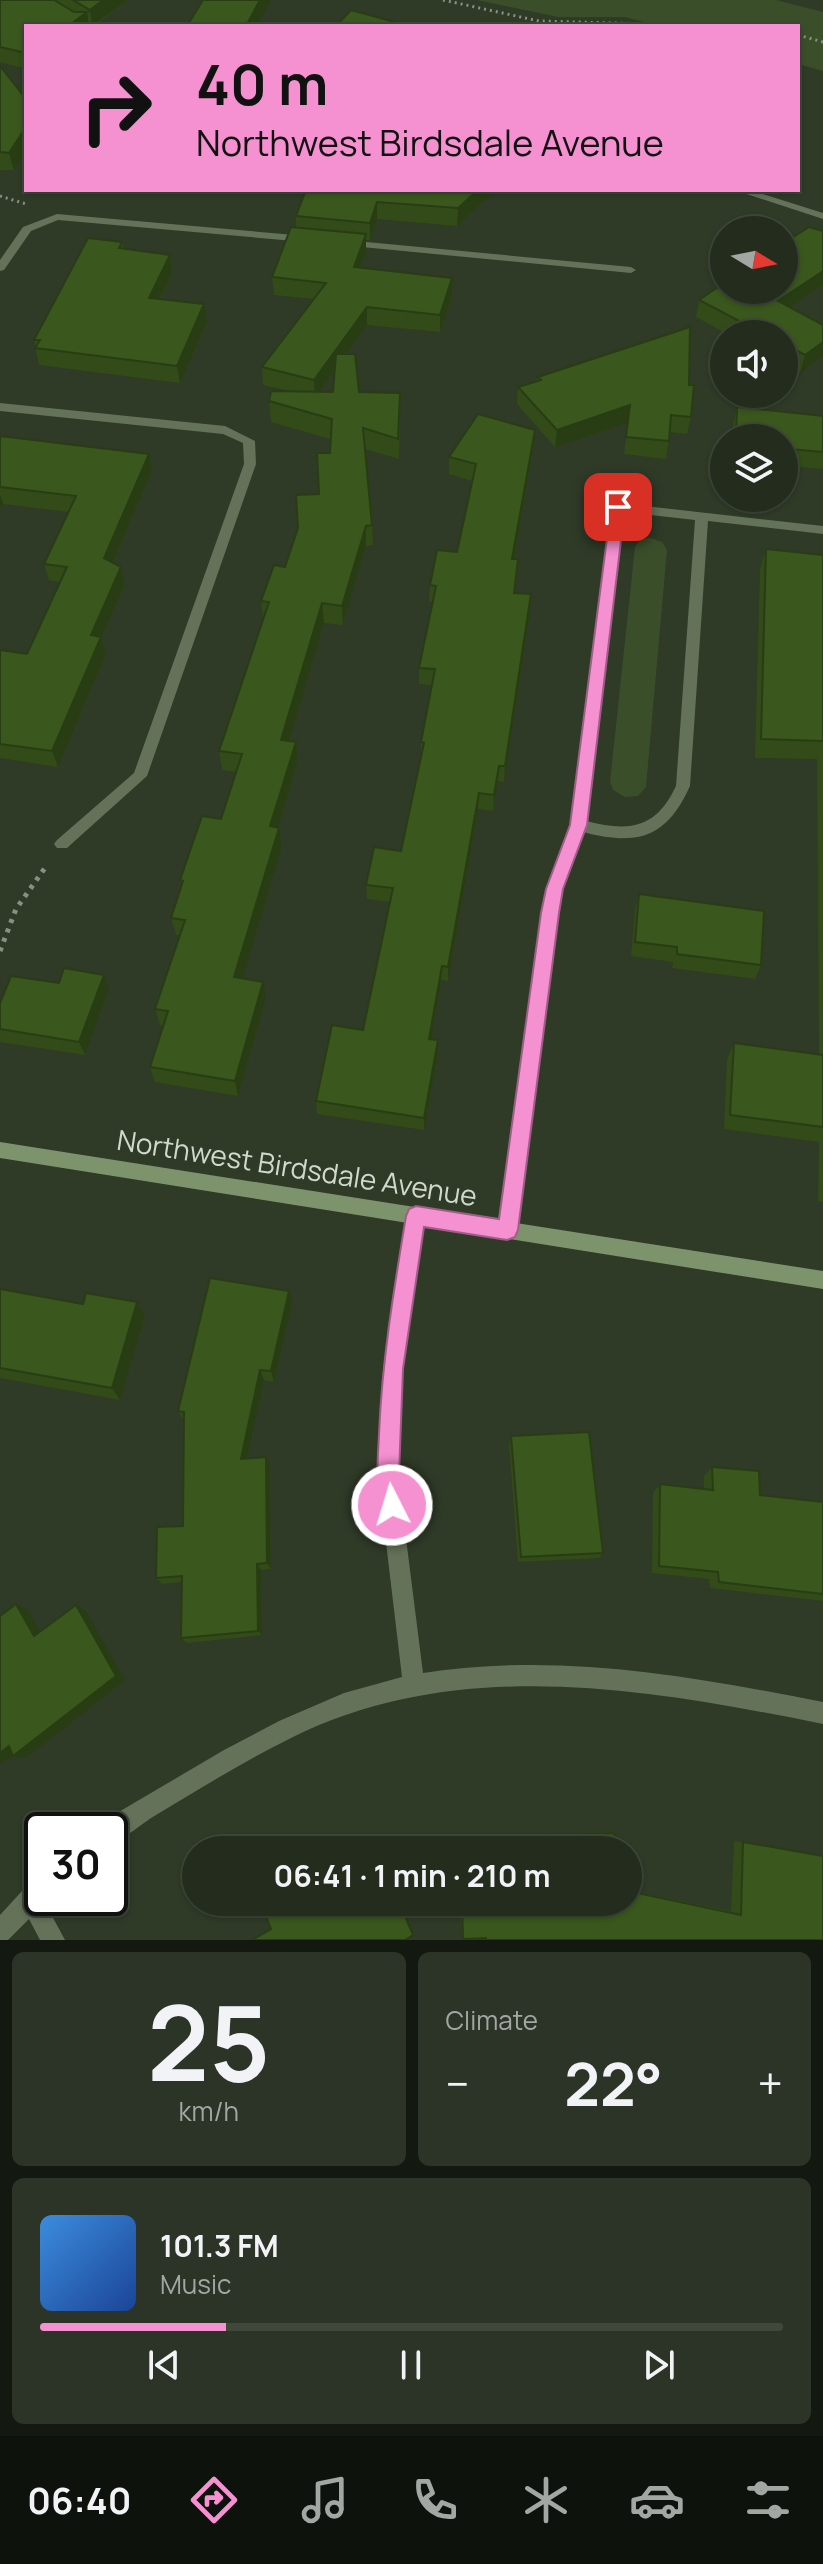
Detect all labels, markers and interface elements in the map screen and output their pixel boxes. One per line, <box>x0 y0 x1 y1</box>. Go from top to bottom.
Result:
text: 40 m <box>196 45 328 122</box>
icon: right <box>64 56 168 160</box>
text: Northwest Birdsdale Avenue <box>196 118 664 167</box>
north arrow <box>710 216 798 304</box>
map controls <box>710 216 798 512</box>
button: sound <box>710 320 798 408</box>
button: layers <box>710 424 798 512</box>
pin <box>584 473 652 541</box>
icon: arrive <box>596 485 640 529</box>
street label: Northwest Birdsdale Avenue <box>115 1120 480 1214</box>
position arrow <box>350 1463 434 1547</box>
speed limit sign: 30 <box>24 1812 128 1916</box>
text: 06:41 · 1 min · 210 m <box>273 1855 551 1896</box>
text: 25 <box>147 1970 270 2112</box>
text: Climate <box>446 2002 538 2038</box>
text: 22° <box>564 2042 663 2124</box>
text: − <box>446 2053 469 2113</box>
text: + <box>758 2053 783 2113</box>
text: km/h <box>179 2093 239 2129</box>
text: 101.3 FM <box>160 2225 279 2266</box>
text: Music <box>160 2266 231 2302</box>
icon: previous <box>142 2343 186 2387</box>
icon: pause <box>389 2343 433 2387</box>
icon: next <box>637 2343 681 2387</box>
icon: directions <box>186 2472 242 2528</box>
icon: music <box>297 2472 353 2528</box>
icon: phone <box>407 2472 463 2528</box>
icon: climate <box>518 2472 574 2528</box>
icon: car <box>629 2472 685 2528</box>
icon: filters <box>740 2472 796 2528</box>
text: 06:40 <box>27 2476 131 2525</box>

